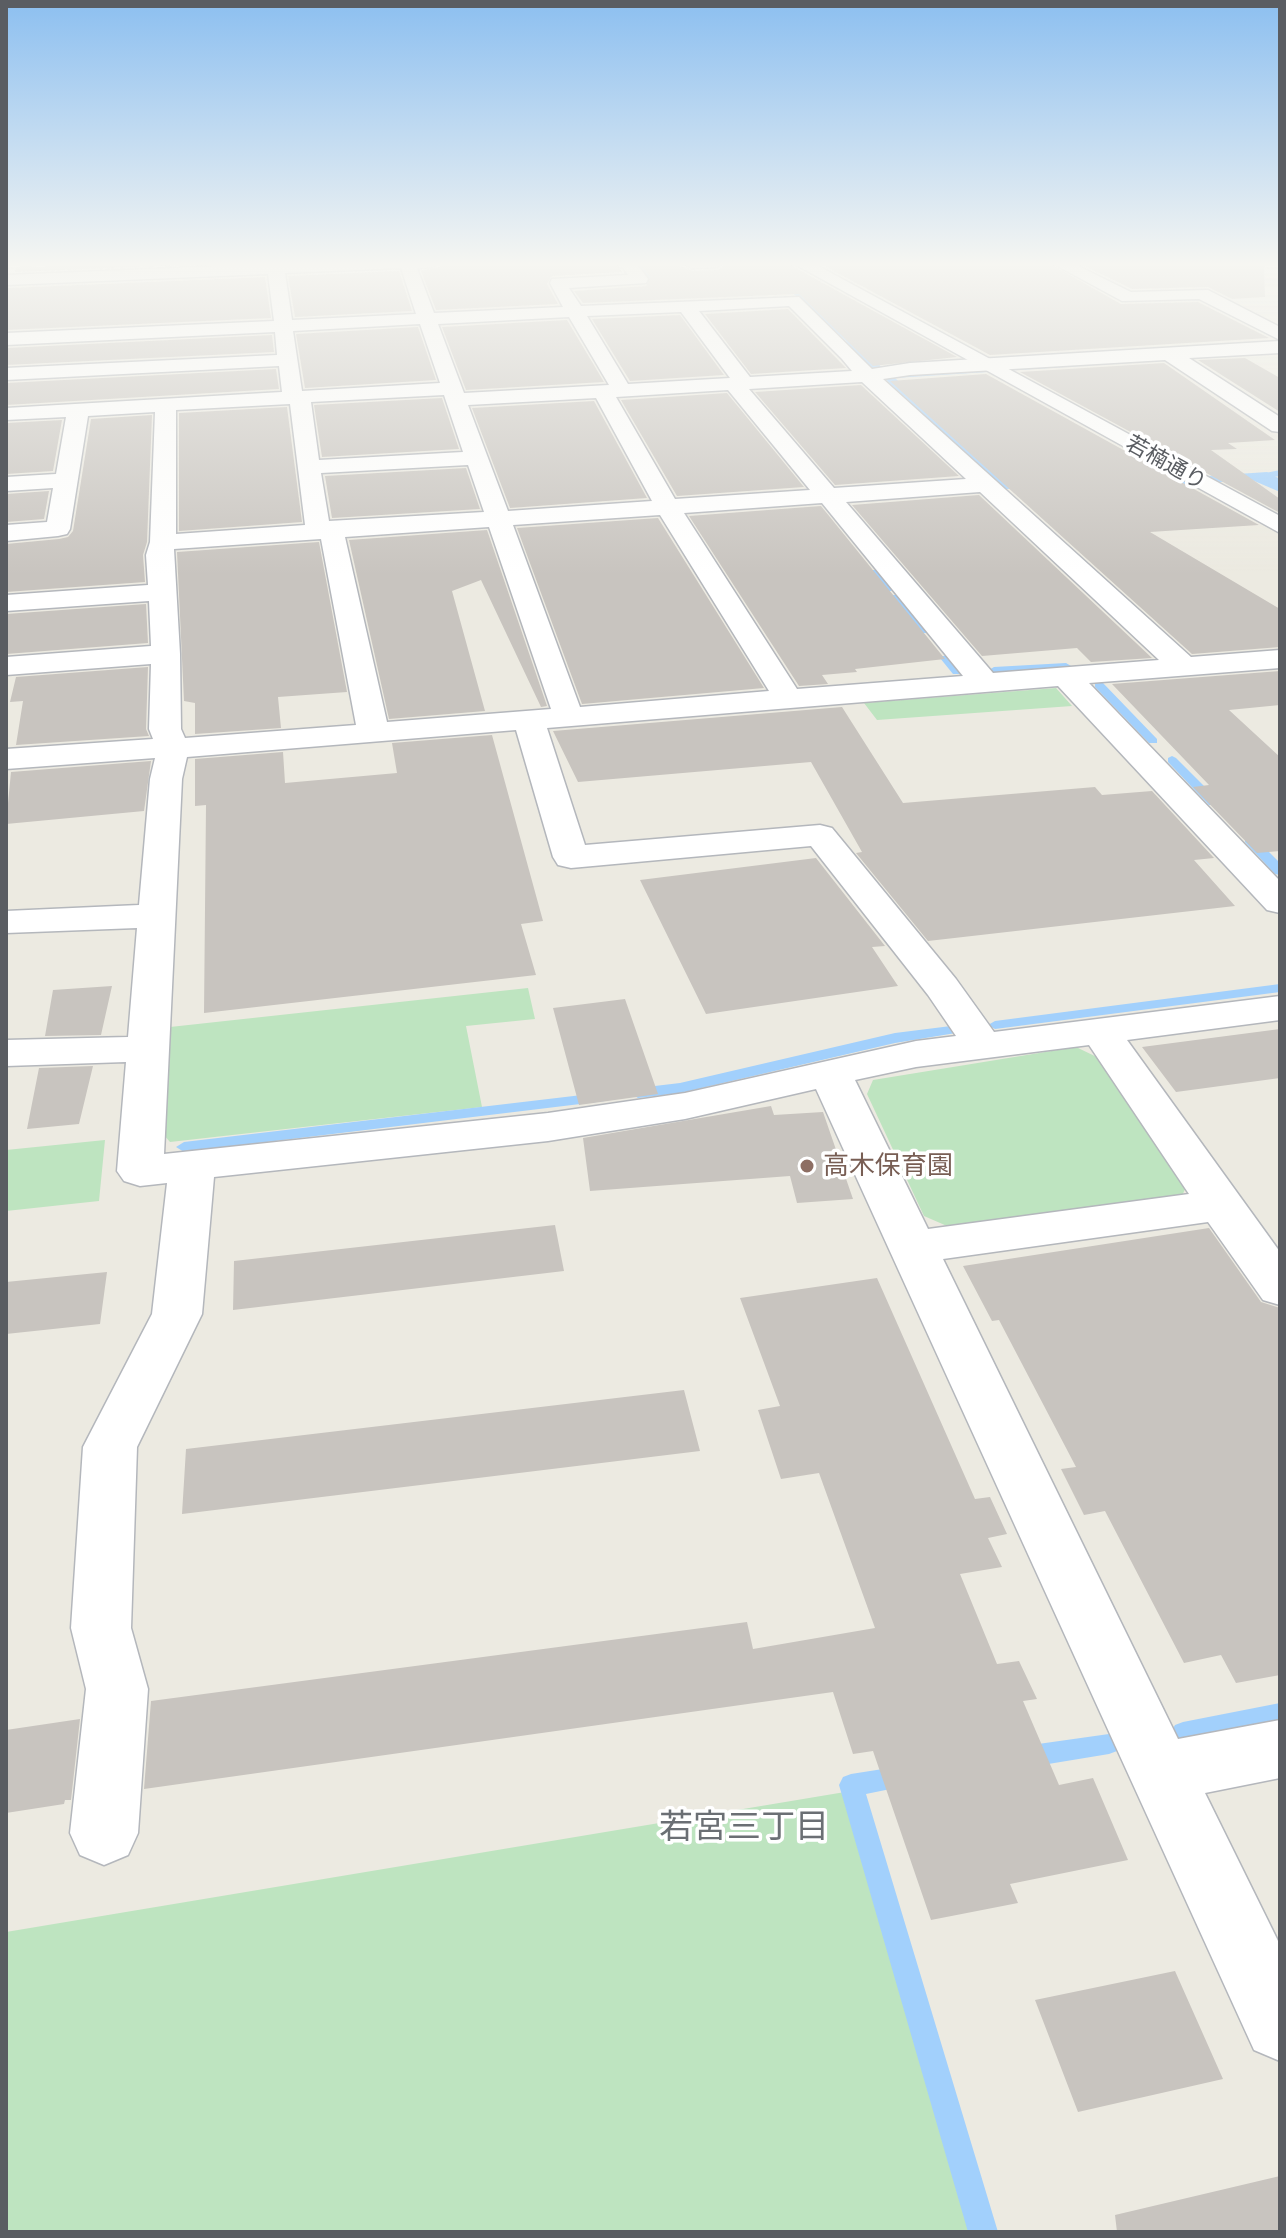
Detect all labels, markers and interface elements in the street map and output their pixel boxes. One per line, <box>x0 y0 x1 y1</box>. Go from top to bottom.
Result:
street label: 若楠通り <box>1121 430 1211 496</box>
place label: 高木保育園 <box>823 1150 953 1182</box>
marker: 高木保育園 <box>798 1157 816 1175</box>
district label: 若宮三丁目 <box>659 1808 829 1848</box>

